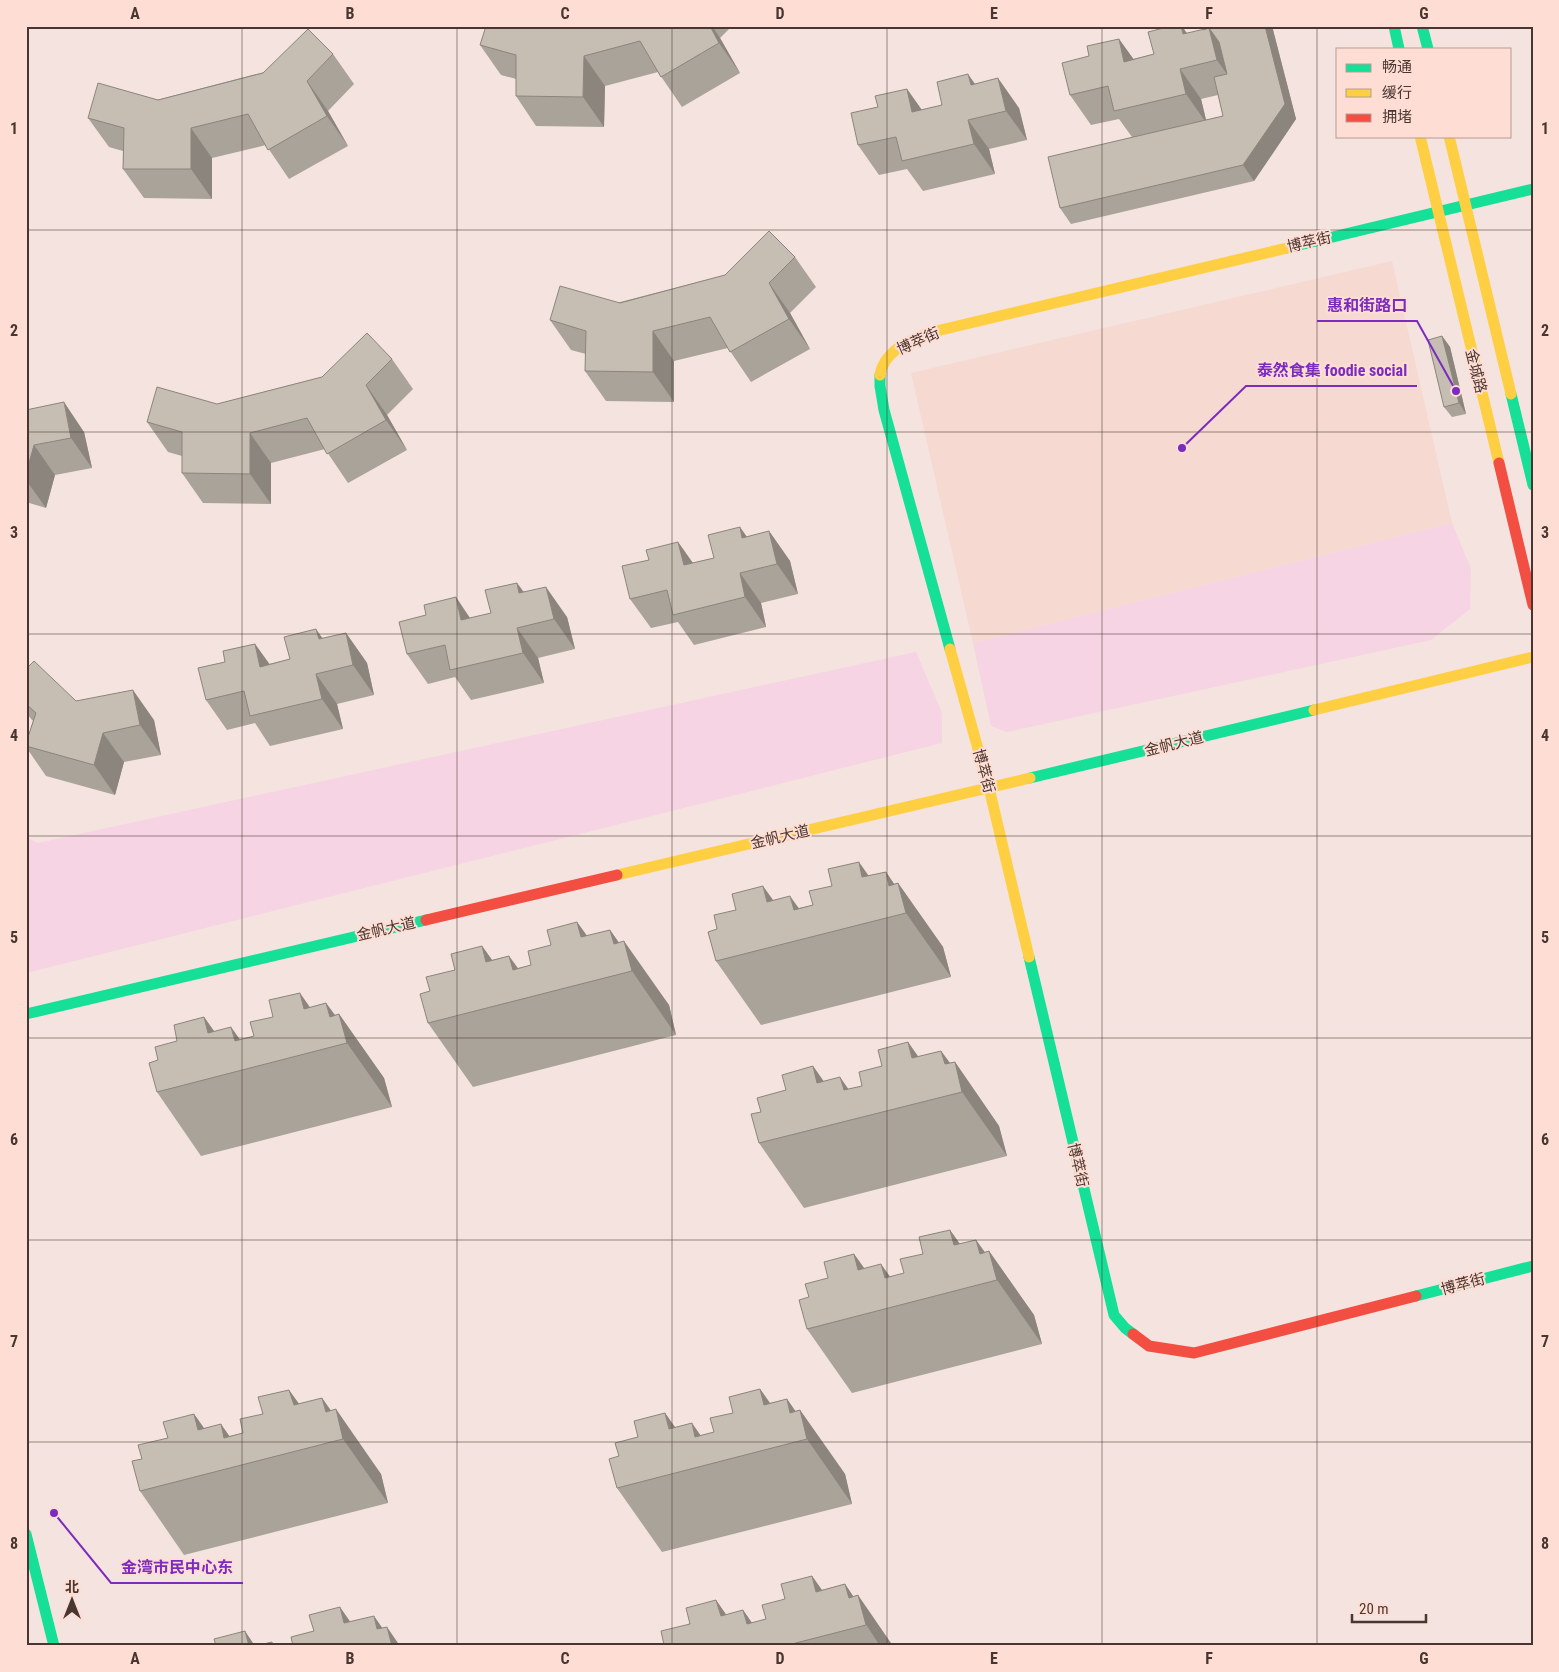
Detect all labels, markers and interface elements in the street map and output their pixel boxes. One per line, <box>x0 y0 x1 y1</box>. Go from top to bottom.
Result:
text: A <box>130 4 140 23</box>
text: B <box>346 4 355 23</box>
text: C <box>560 4 570 23</box>
text: D <box>775 4 785 23</box>
text: E <box>990 4 998 23</box>
text: F <box>1205 4 1213 23</box>
text: G <box>1419 4 1429 23</box>
legend <box>1336 48 1512 138</box>
text: 畅通 <box>1382 58 1412 76</box>
text: 缓行 <box>1382 84 1412 102</box>
text: 拥堵 <box>1382 108 1412 126</box>
text: 1 <box>10 119 18 138</box>
text: 1 <box>1541 119 1549 138</box>
street label: 博萃街 <box>1285 228 1333 256</box>
callout: 惠和街路口 <box>1317 290 1417 321</box>
text: 惠和街路口 <box>1327 296 1407 315</box>
text: 2 <box>10 321 18 340</box>
text: 2 <box>1541 321 1549 340</box>
street label: 博萃街 <box>894 324 942 358</box>
street label: 金城路 <box>1462 347 1490 395</box>
callout: 泰然食集 foodie social <box>1246 355 1417 386</box>
text: 泰然食集 foodie social <box>1257 361 1407 380</box>
text: 3 <box>10 523 18 542</box>
text: 3 <box>1541 523 1549 542</box>
text: 4 <box>10 726 18 745</box>
text: 4 <box>1541 726 1549 745</box>
street label: 金帆大道 <box>1143 728 1205 760</box>
street label: 博萃街 <box>969 747 999 795</box>
street label: 金帆大道 <box>749 821 811 853</box>
street label: 金帆大道 <box>355 913 417 945</box>
text: 5 <box>10 928 18 947</box>
text: 5 <box>1541 928 1549 947</box>
text: 6 <box>10 1130 18 1149</box>
text: 6 <box>1541 1130 1549 1149</box>
street label: 博萃街 <box>1064 1141 1092 1189</box>
street label: 博萃街 <box>1439 1269 1487 1299</box>
text: 7 <box>10 1332 18 1351</box>
text: 7 <box>1541 1332 1549 1351</box>
text: 8 <box>10 1534 18 1553</box>
text: 8 <box>1541 1534 1549 1553</box>
callout: 金湾市民中心东 <box>111 1552 243 1583</box>
text: 金湾市民中心东 <box>121 1558 233 1577</box>
north arrow <box>48 1574 98 1624</box>
text: 北 <box>65 1579 79 1595</box>
scale bar <box>1352 1592 1425 1624</box>
text: 20 m <box>1359 1600 1389 1618</box>
text: A <box>130 1649 140 1668</box>
text: B <box>346 1649 355 1668</box>
text: C <box>560 1649 570 1668</box>
text: D <box>775 1649 785 1668</box>
text: E <box>990 1649 998 1668</box>
text: F <box>1205 1649 1213 1668</box>
text: G <box>1419 1649 1429 1668</box>

